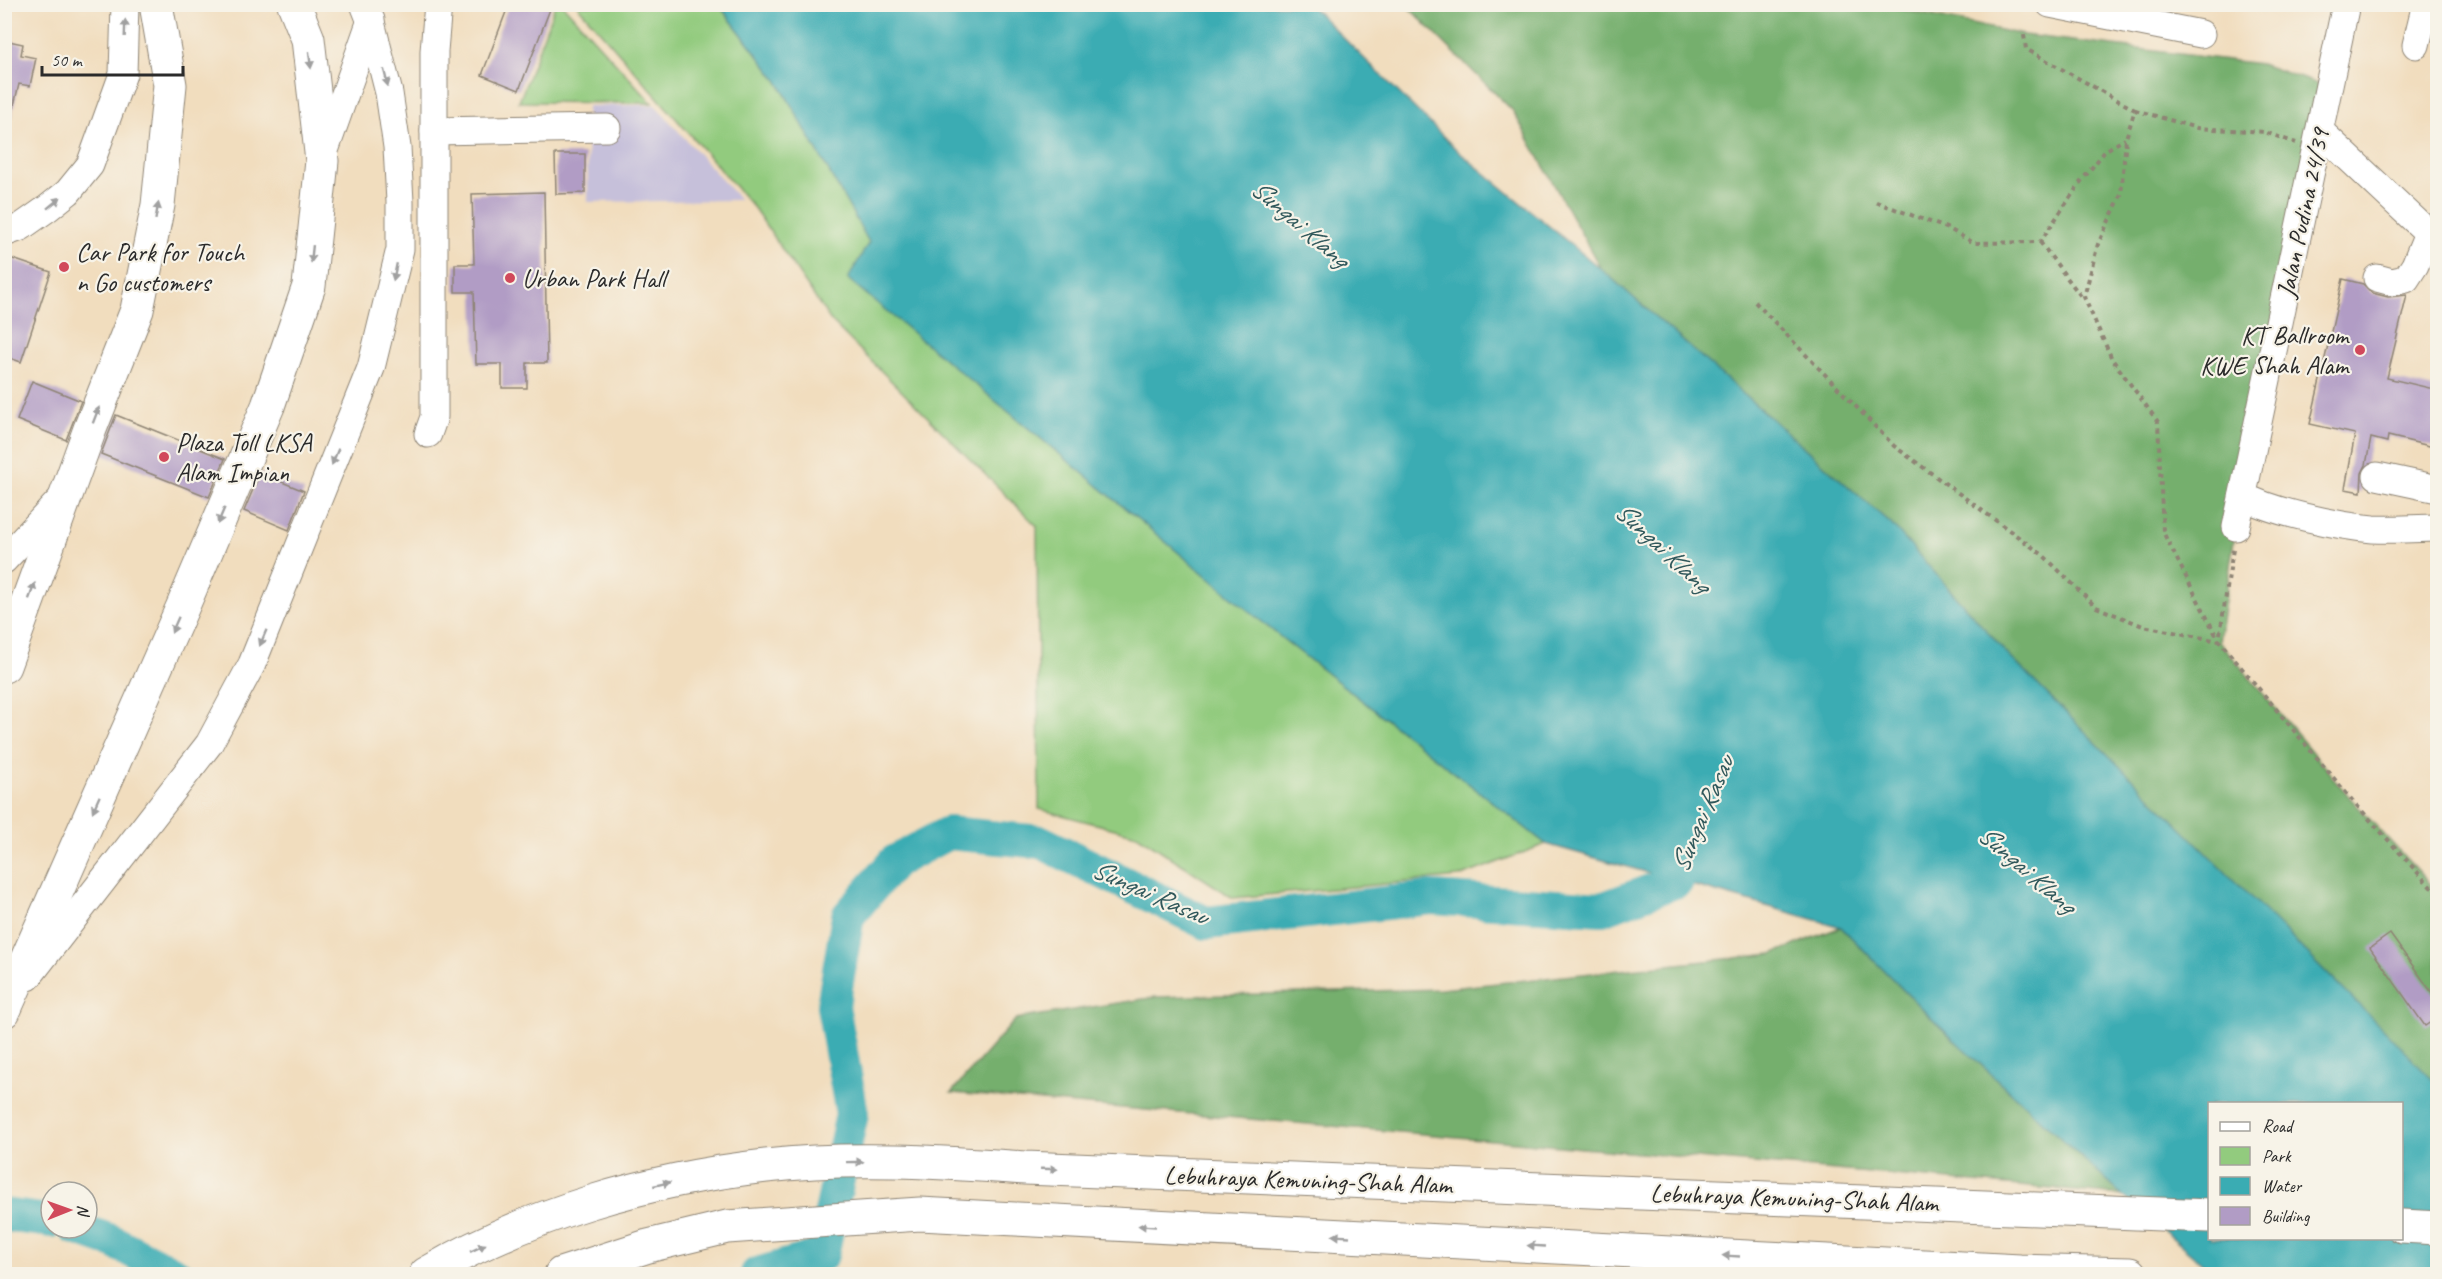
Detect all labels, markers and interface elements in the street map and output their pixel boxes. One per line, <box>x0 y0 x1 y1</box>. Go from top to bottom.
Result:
one-way arrow <box>120 19 129 38</box>
scale bar <box>42 39 183 77</box>
text: 50 m <box>51 49 84 71</box>
one-way arrow <box>305 51 315 70</box>
one-way arrow <box>381 69 391 88</box>
street label: Jalan Pudina 24/39 <box>2269 123 2337 302</box>
water label: Sungai Klang <box>1244 171 1359 278</box>
one-way arrow <box>46 197 61 210</box>
one-way arrow <box>153 201 162 220</box>
place label: Car Park for Touch n Go customers <box>76 236 246 299</box>
one-way arrow <box>307 245 317 264</box>
marker: Car Park for Touch n Go customers <box>57 260 71 274</box>
place label: Urban Park Hall <box>522 262 670 295</box>
one-way arrow <box>389 263 399 281</box>
marker: Urban Park Hall <box>503 271 517 285</box>
place label: KT Ballroom KWE Shah Alam <box>2200 319 2350 382</box>
marker: KT Ballroom KWE Shah Alam <box>2353 343 2367 357</box>
one-way arrow <box>92 406 101 424</box>
place label: Plaza Toll LKSA Alam Impian <box>176 426 313 489</box>
one-way arrow <box>329 448 339 466</box>
marker: Plaza Toll LKSA Alam Impian <box>157 450 171 464</box>
water label: Sungai Klang <box>1608 494 1721 603</box>
one-way arrow <box>216 508 226 526</box>
one-way arrow <box>27 582 37 600</box>
one-way arrow <box>170 617 180 635</box>
one-way arrow <box>258 629 267 647</box>
water label: Sungai Rasau <box>1662 747 1743 877</box>
one-way arrow <box>91 795 101 813</box>
water label: Sungai Klang <box>1971 817 2086 924</box>
water label: Sungai Rasau <box>1087 851 1217 934</box>
legend <box>2208 1102 2403 1240</box>
text: Road <box>2262 1115 2295 1137</box>
text: Park <box>2262 1145 2292 1167</box>
one-way arrow <box>845 1157 864 1167</box>
street label: Lebuhraya Kemuning-Shah Alam <box>1164 1158 1455 1202</box>
one-way arrow <box>1040 1165 1059 1174</box>
text: Water <box>2262 1175 2303 1197</box>
street label: Lebuhraya Kemuning-Shah Alam <box>1650 1176 1941 1220</box>
one-way arrow <box>652 1179 671 1189</box>
north arrow <box>39 1180 99 1240</box>
text: N <box>73 1205 93 1218</box>
text: Building <box>2262 1205 2311 1227</box>
one-way arrow <box>1137 1221 1156 1230</box>
one-way arrow <box>1332 1231 1351 1240</box>
one-way arrow <box>1527 1241 1546 1250</box>
one-way arrow <box>469 1243 486 1252</box>
one-way arrow <box>1721 1251 1740 1260</box>

